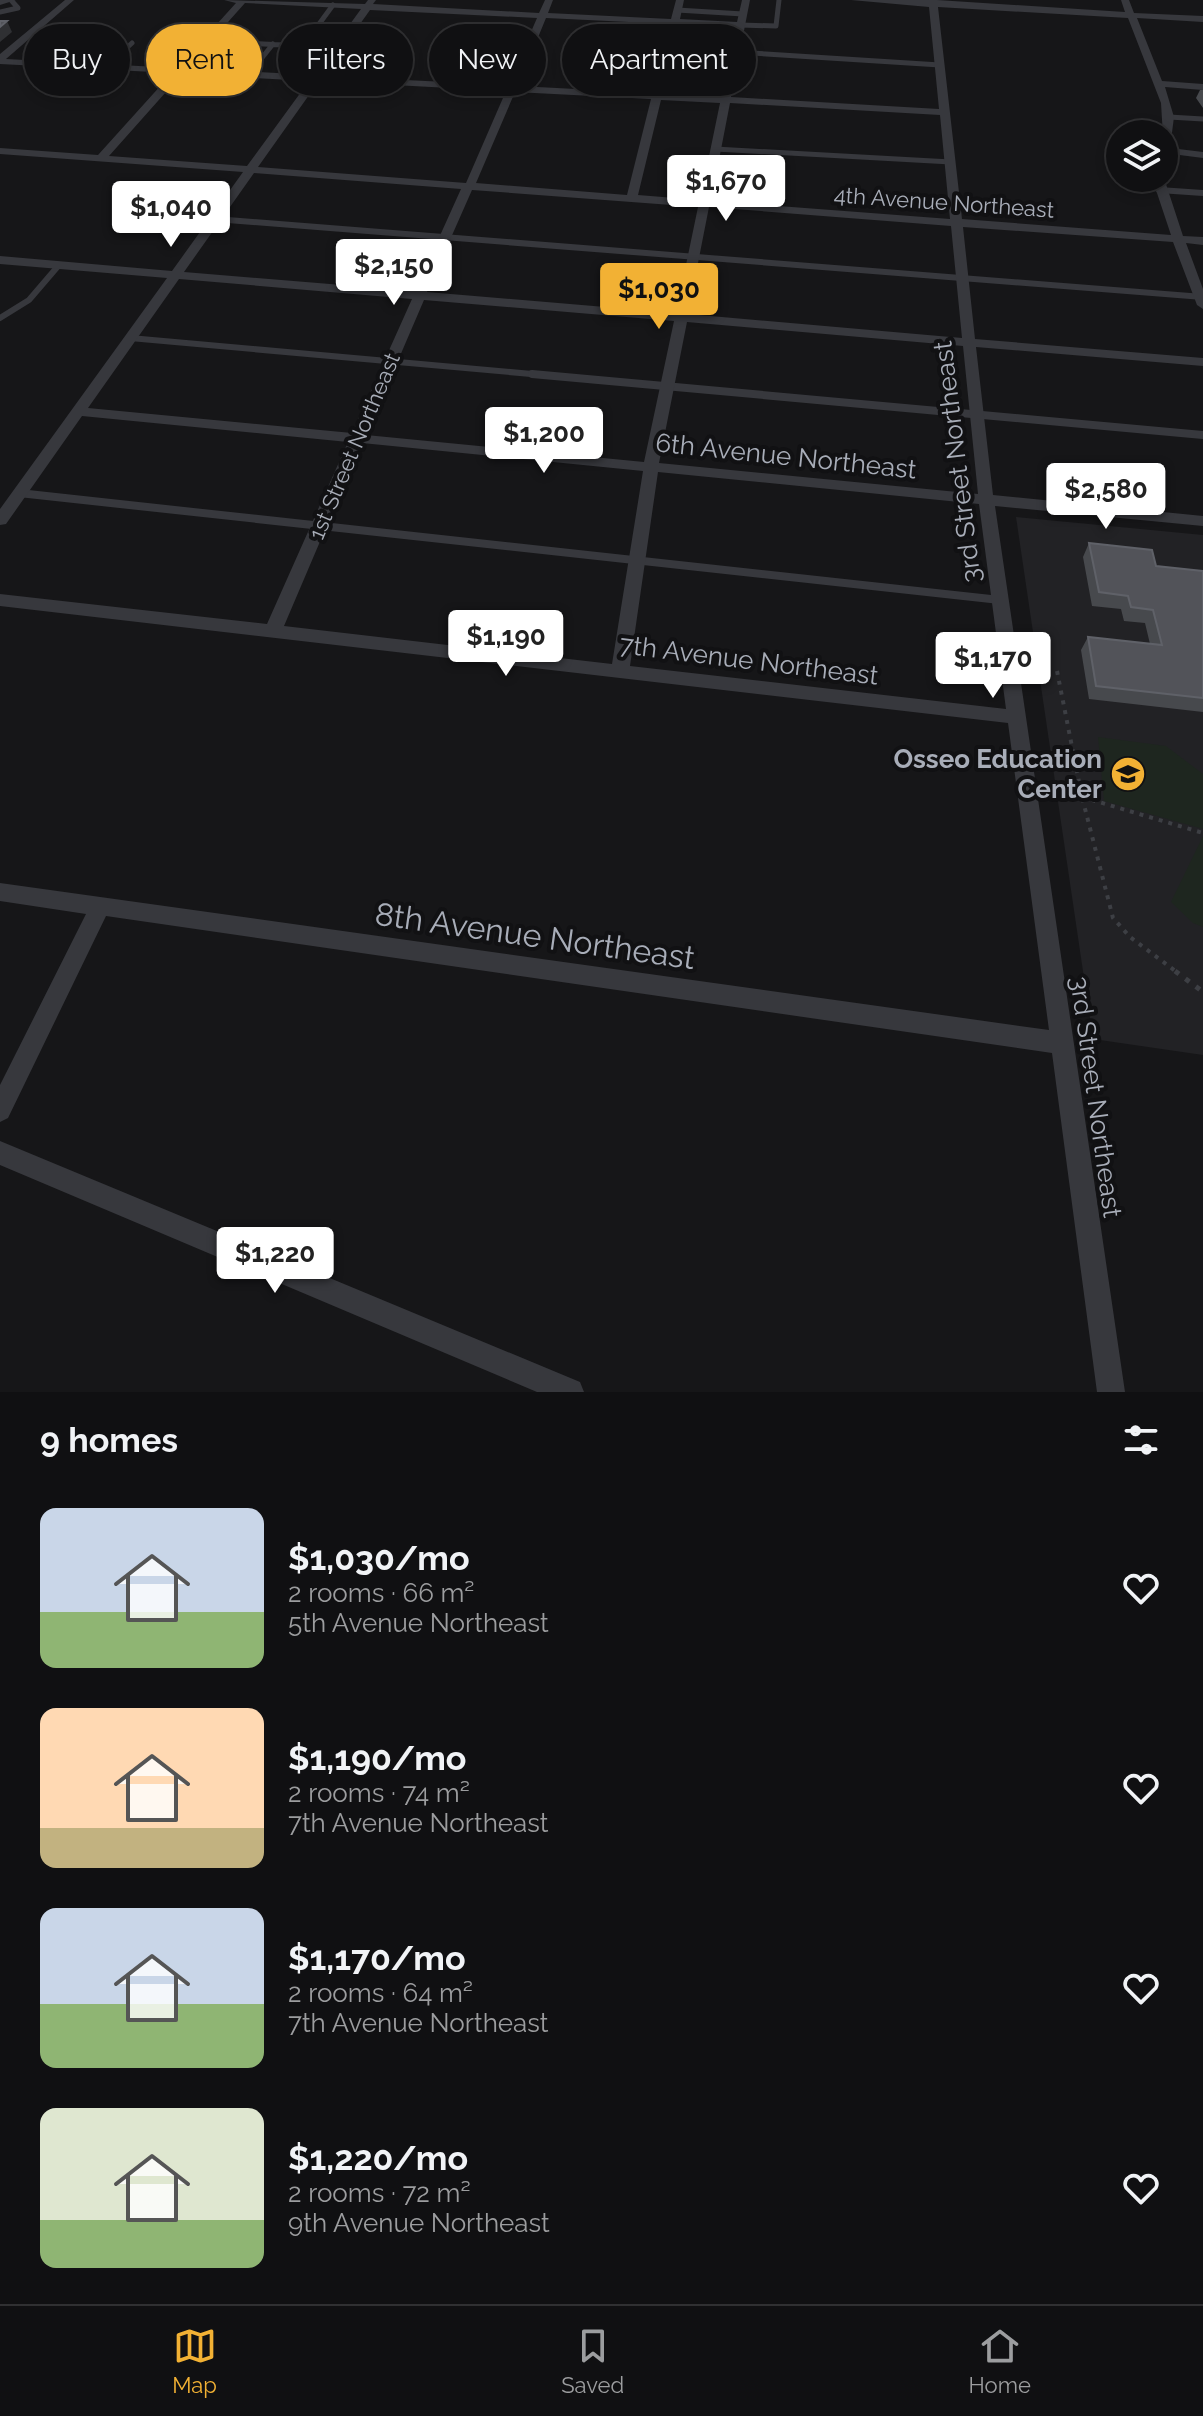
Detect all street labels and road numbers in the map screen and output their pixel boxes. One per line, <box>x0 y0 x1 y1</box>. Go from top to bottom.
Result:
street label: 4th Avenue Northeast <box>833 181 1056 223</box>
street label: 3rd Street Northeast <box>927 339 987 585</box>
street label: 1st Street Northeast <box>303 348 405 543</box>
street label: 6th Avenue Northeast <box>654 427 918 485</box>
street label: 7th Avenue Northeast <box>618 629 880 691</box>
street label: 8th Avenue Northeast <box>373 895 698 976</box>
street label: 3rd Street Northeast <box>1064 975 1128 1220</box>

